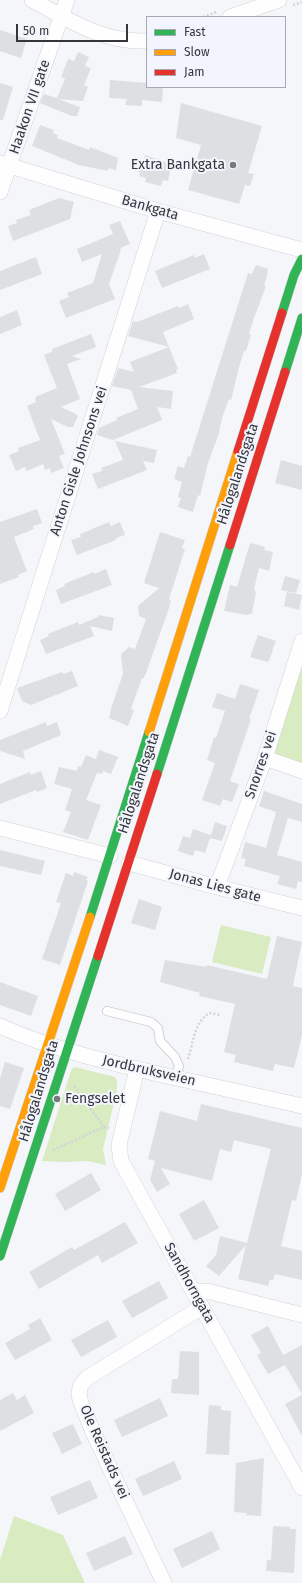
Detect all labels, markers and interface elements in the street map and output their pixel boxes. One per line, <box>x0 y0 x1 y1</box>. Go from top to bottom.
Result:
scale bar <box>18 16 130 42</box>
legend <box>146 16 286 88</box>
text: 50 m <box>23 24 49 38</box>
text: Fast <box>184 25 206 39</box>
text: Slow <box>184 45 210 59</box>
street label: Haakon VII gate <box>6 58 54 156</box>
text: Jam <box>184 65 204 79</box>
place label: Extra Bankgata <box>131 157 225 173</box>
marker: Extra Bankgata <box>228 160 238 170</box>
street label: Bankgata <box>120 192 180 224</box>
street label: Anton Gisle Johnsons vei <box>47 384 111 538</box>
street label: Hålogalandsgata <box>214 421 262 527</box>
street label: Snorres vei <box>242 729 280 801</box>
street label: Hålogalandsgata <box>115 730 163 836</box>
street label: Jonas Lies gate <box>167 866 263 906</box>
street label: Hålogalandsgata <box>16 1038 62 1144</box>
street label: Jordbruksveien <box>101 1052 197 1090</box>
place label: Fengselet <box>65 1091 125 1107</box>
marker: Fengselet <box>52 1094 62 1104</box>
street label: Sandhorngata <box>160 1240 218 1326</box>
street label: Ole Reistads vei <box>76 1402 132 1502</box>

